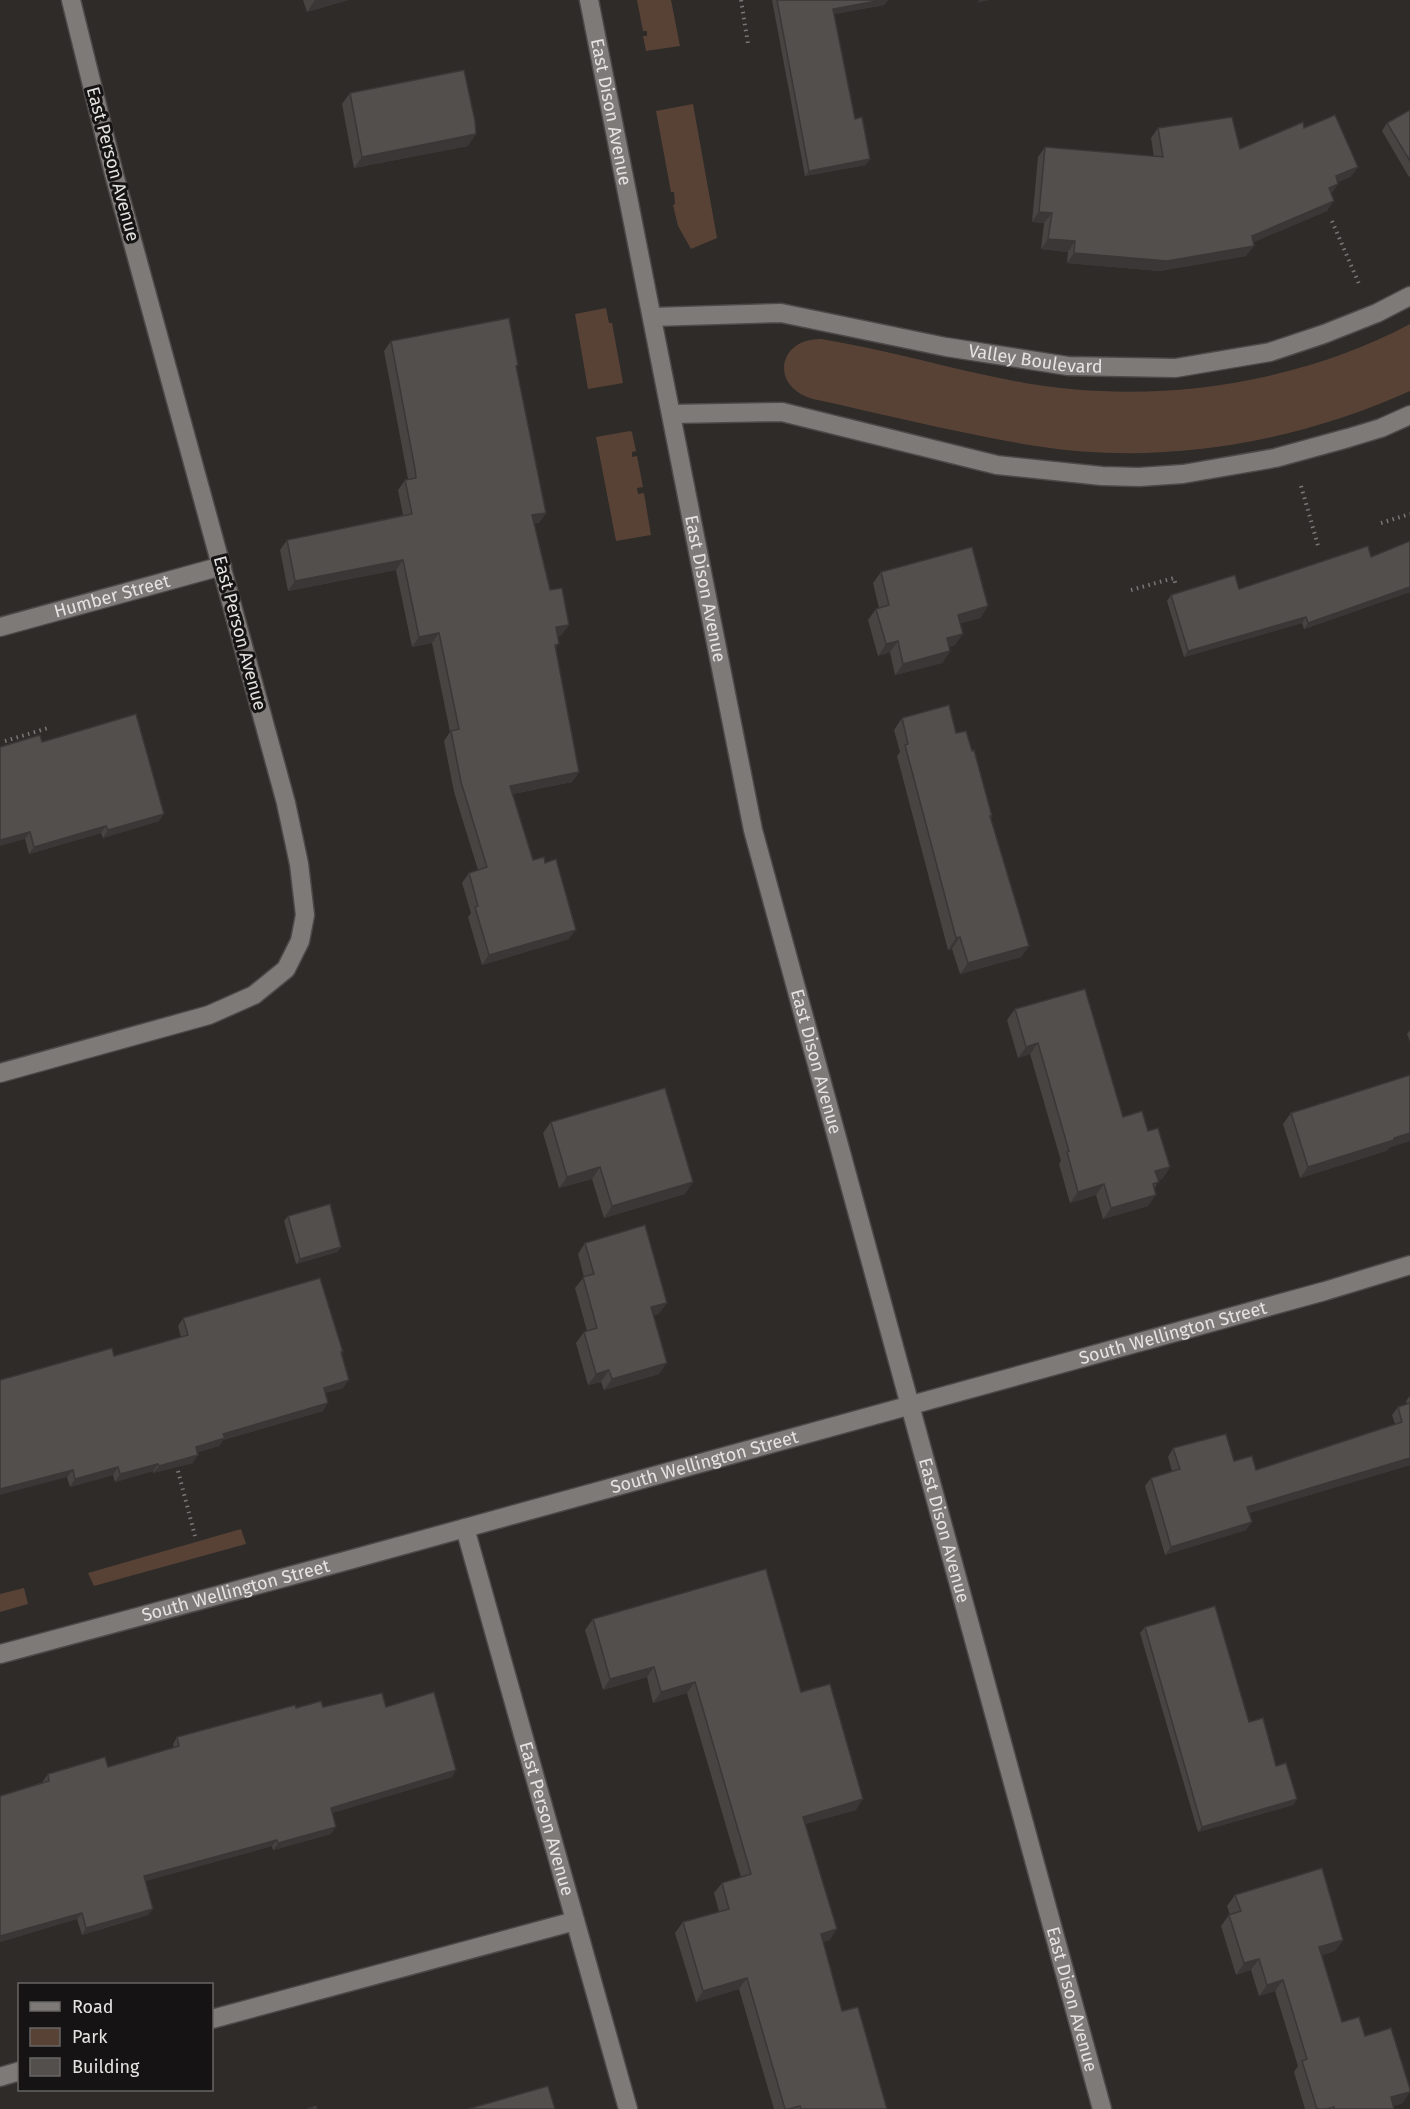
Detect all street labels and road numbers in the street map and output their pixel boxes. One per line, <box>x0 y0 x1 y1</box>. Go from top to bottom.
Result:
street label: East Dison Avenue <box>586 36 636 187</box>
street label: East Person Avenue <box>82 84 144 244</box>
street label: Valley Boulevard <box>967 340 1103 378</box>
street label: East Dison Avenue <box>680 513 731 664</box>
street label: East Person Avenue <box>209 553 271 713</box>
street label: Humber Street <box>51 570 173 623</box>
street label: East Dison Avenue <box>786 986 846 1136</box>
street label: South Wellington Street <box>1077 1296 1270 1369</box>
street label: South Wellington Street <box>608 1426 801 1498</box>
street label: East Dison Avenue <box>914 1455 974 1605</box>
street label: South Wellington Street <box>139 1555 332 1626</box>
street label: East Person Avenue <box>514 1739 579 1898</box>
street label: East Dison Avenue <box>1042 1924 1102 2074</box>

